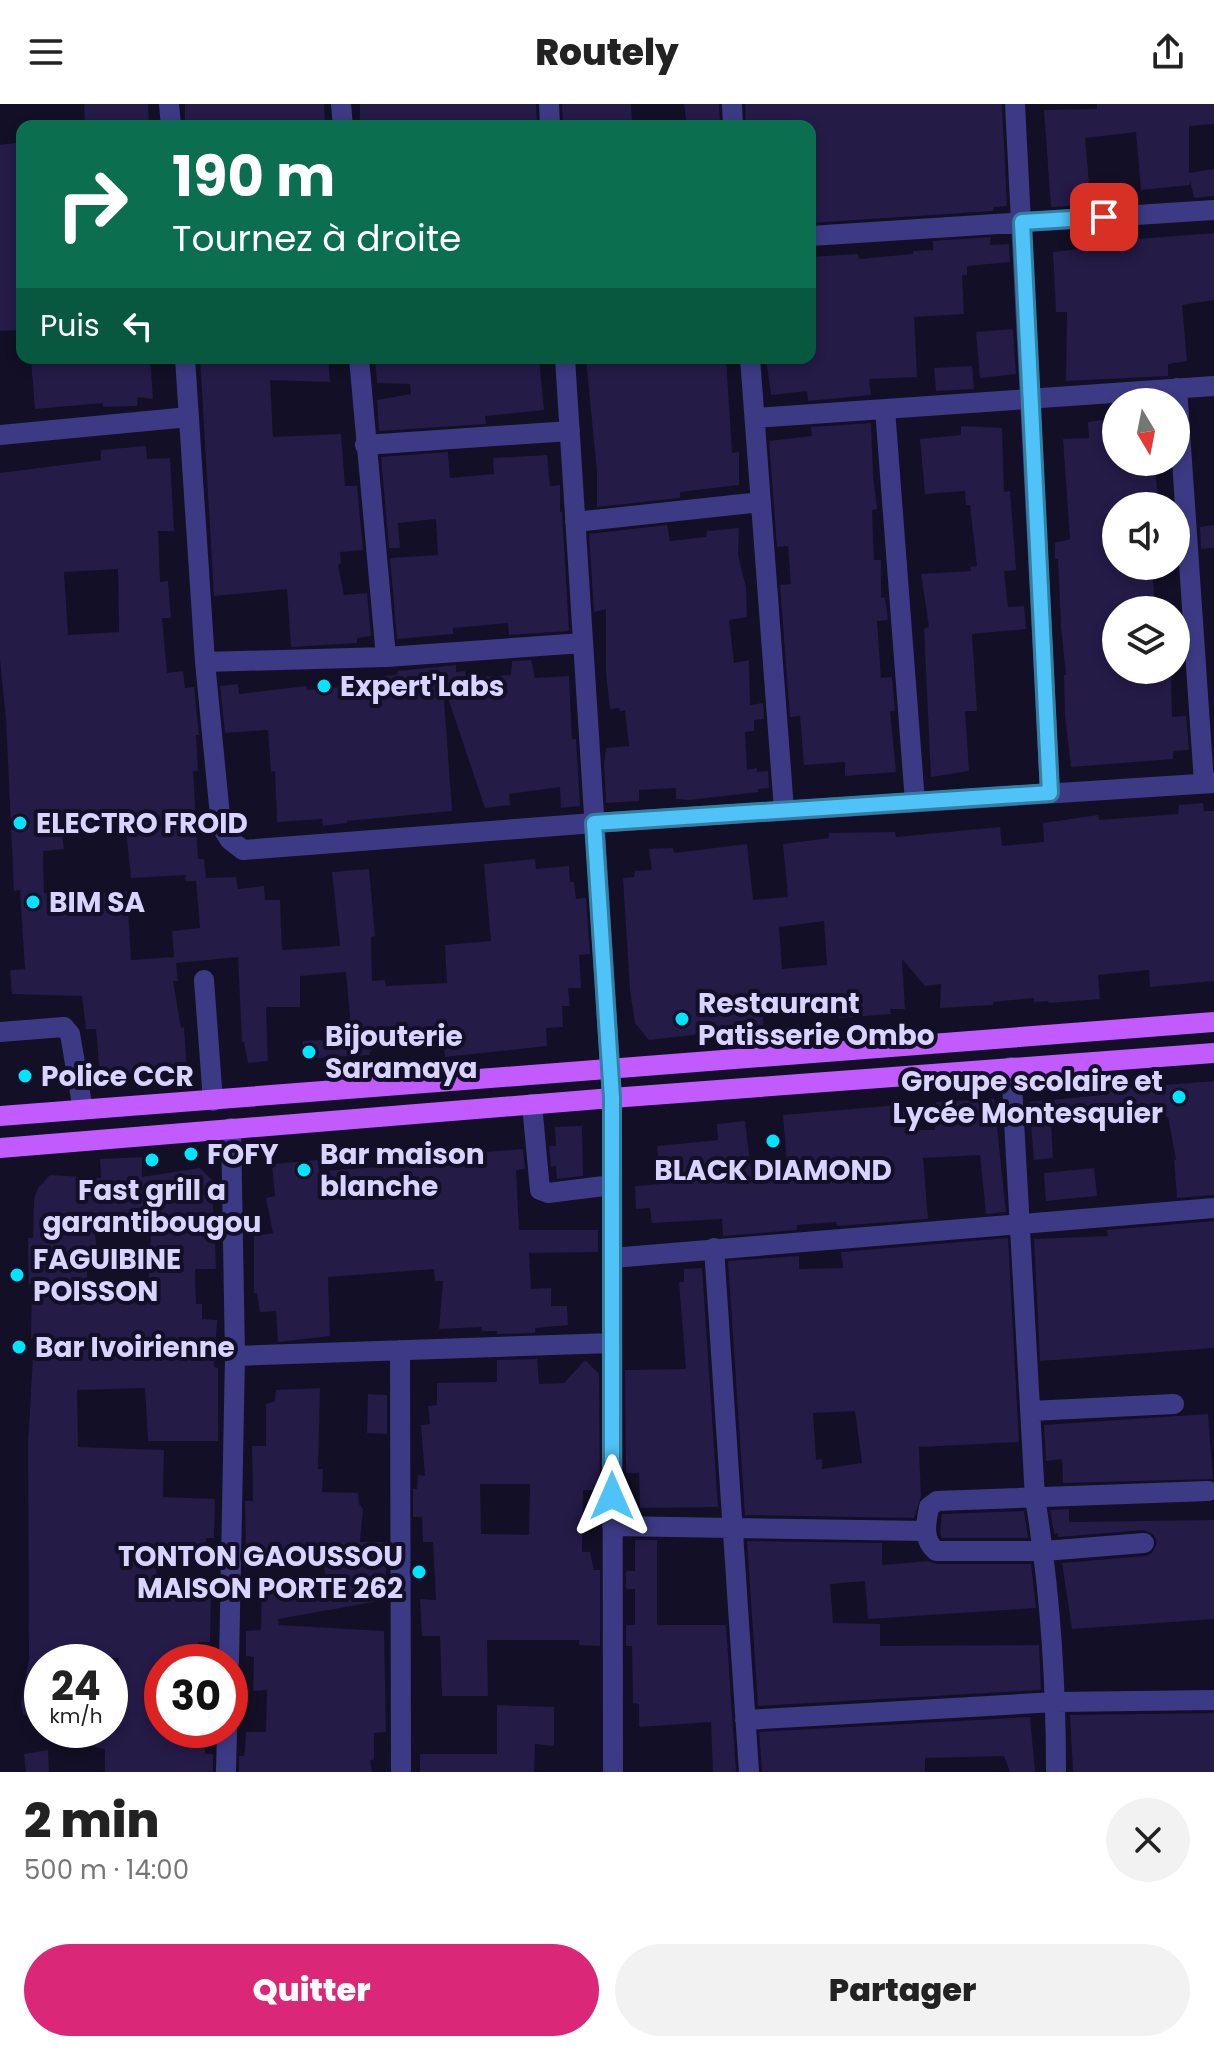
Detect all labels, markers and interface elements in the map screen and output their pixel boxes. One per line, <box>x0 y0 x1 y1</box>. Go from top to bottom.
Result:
text: Routely <box>535 27 679 78</box>
icon: menu <box>24 30 68 74</box>
icon: share <box>1146 30 1190 74</box>
text: 190 m <box>172 137 335 216</box>
icon: right <box>40 152 144 256</box>
pin <box>1070 183 1138 251</box>
icon: arrive <box>1082 195 1126 239</box>
text: Tournez à droite <box>172 213 461 264</box>
text: Puis <box>40 304 100 347</box>
icon: left <box>116 304 160 348</box>
north arrow <box>1102 388 1190 476</box>
map controls <box>1102 388 1190 684</box>
button: sound <box>1102 492 1190 580</box>
button: layers <box>1102 596 1190 684</box>
place label: Expert'Labs <box>340 667 504 706</box>
marker: Expert'Labs <box>315 677 333 695</box>
place label: ELECTRO FROID <box>36 804 248 843</box>
marker: ELECTRO FROID <box>11 814 29 832</box>
place label: BIM SA <box>49 883 146 922</box>
marker: BIM SA <box>24 893 42 911</box>
place label: Restaurant Patisserie Ombo <box>698 984 935 1055</box>
marker: Restaurant Patisserie Ombo <box>673 1010 691 1028</box>
place label: Bijouterie Saramaya <box>325 1017 478 1088</box>
marker: Bijouterie Saramaya <box>300 1043 318 1061</box>
place label: Police CCR <box>41 1057 194 1096</box>
place label: Groupe scolaire et Lycée Montesquier <box>893 1062 1163 1133</box>
marker: Police CCR <box>16 1067 34 1085</box>
marker: Groupe scolaire et Lycée Montesquier <box>1170 1088 1188 1106</box>
marker: BLACK DIAMOND <box>764 1132 782 1150</box>
place label: FOFY <box>207 1135 279 1174</box>
place label: Bar maison blanche <box>320 1135 485 1206</box>
marker: FOFY <box>182 1145 200 1163</box>
marker: Fast grill a garantibougou <box>143 1151 161 1169</box>
place label: BLACK DIAMOND <box>654 1151 892 1190</box>
marker: Bar maison blanche <box>295 1161 313 1179</box>
place label: Fast grill a garantibougou <box>43 1171 261 1242</box>
place label: FAGUIBINE POISSON <box>33 1240 181 1311</box>
marker: FAGUIBINE POISSON <box>8 1266 26 1284</box>
place label: Bar Ivoirienne <box>35 1328 235 1367</box>
marker: Bar Ivoirienne <box>10 1338 28 1356</box>
position arrow <box>570 1454 654 1538</box>
place label: TONTON GAOUSSOU MAISON PORTE 262 <box>118 1537 403 1608</box>
marker: TONTON GAOUSSOU MAISON PORTE 262 <box>410 1563 428 1581</box>
speed limit sign: 30 <box>144 1644 248 1748</box>
text: 24 <box>51 1658 101 1714</box>
text: km/h <box>49 1702 103 1730</box>
text: 2 min <box>24 1787 159 1854</box>
button: close <box>1106 1798 1190 1882</box>
text: 500 m · 14:00 <box>24 1852 189 1888</box>
button: Quitter <box>24 1944 599 2036</box>
button: Partager <box>615 1944 1190 2036</box>

